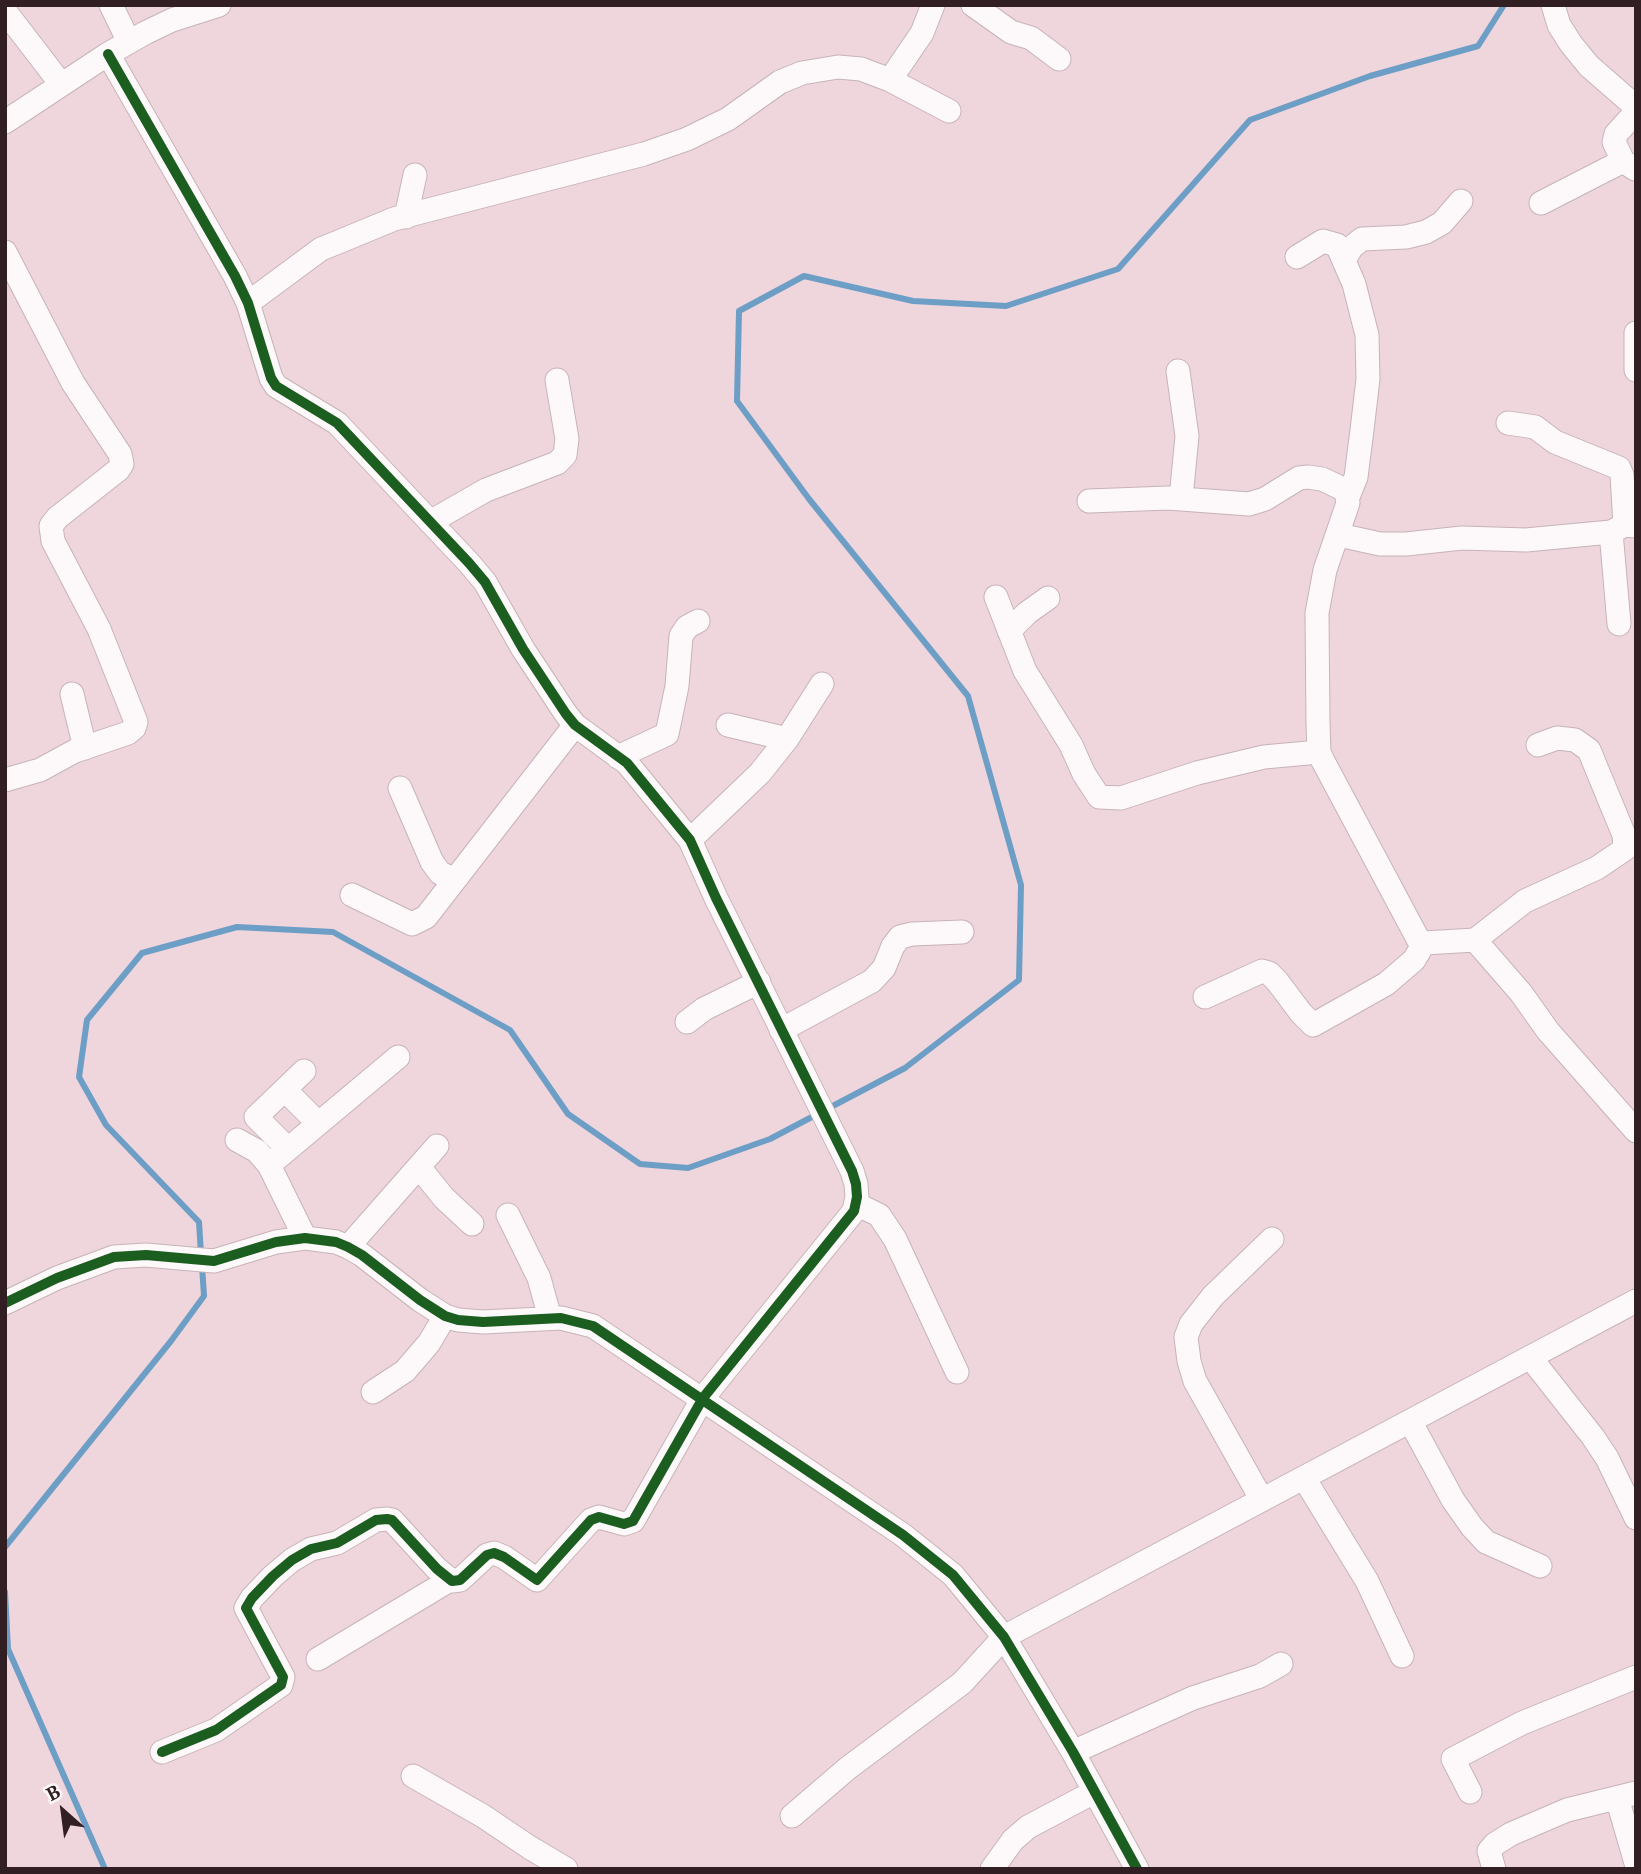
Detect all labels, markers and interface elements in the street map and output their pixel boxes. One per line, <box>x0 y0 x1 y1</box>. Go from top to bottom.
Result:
north arrow <box>28 1776 98 1846</box>
text: B <box>42 1778 64 1806</box>

